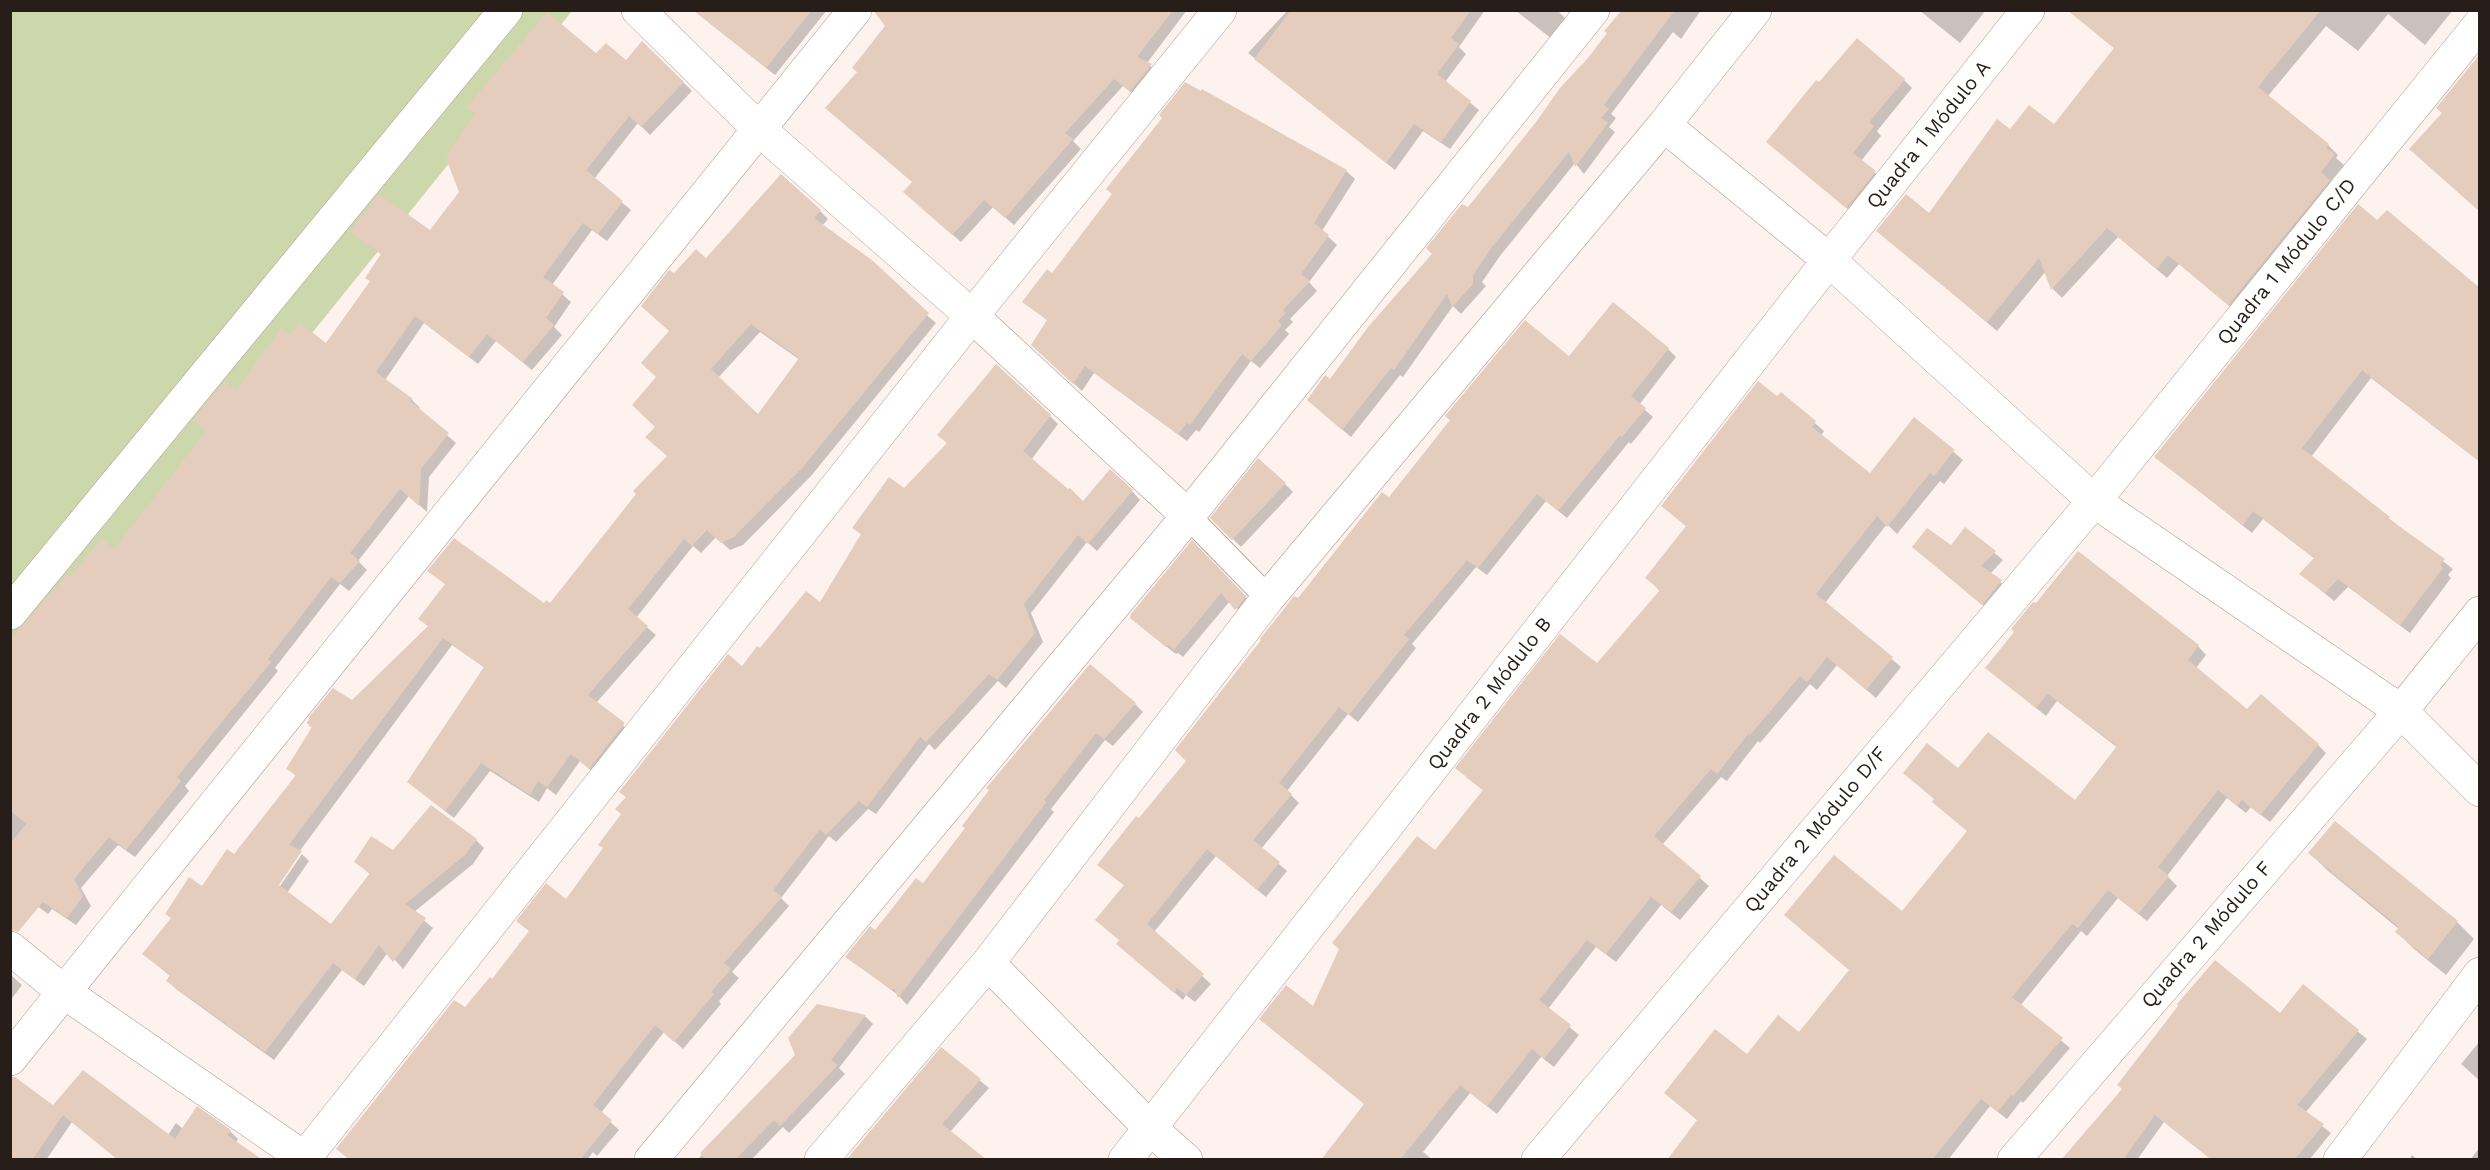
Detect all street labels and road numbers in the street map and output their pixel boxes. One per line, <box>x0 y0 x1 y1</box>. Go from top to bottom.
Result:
street label: Quadra 1 Módulo A <box>1862 56 1996 214</box>
street label: Quadra 1 Módulo C/D <box>2212 174 2362 350</box>
street label: Quadra 2 Módulo B <box>1423 613 1557 775</box>
street label: Quadra 2 Módulo D/F <box>1740 742 1892 918</box>
street label: Quadra 2 Módulo F <box>2137 857 2277 1013</box>

